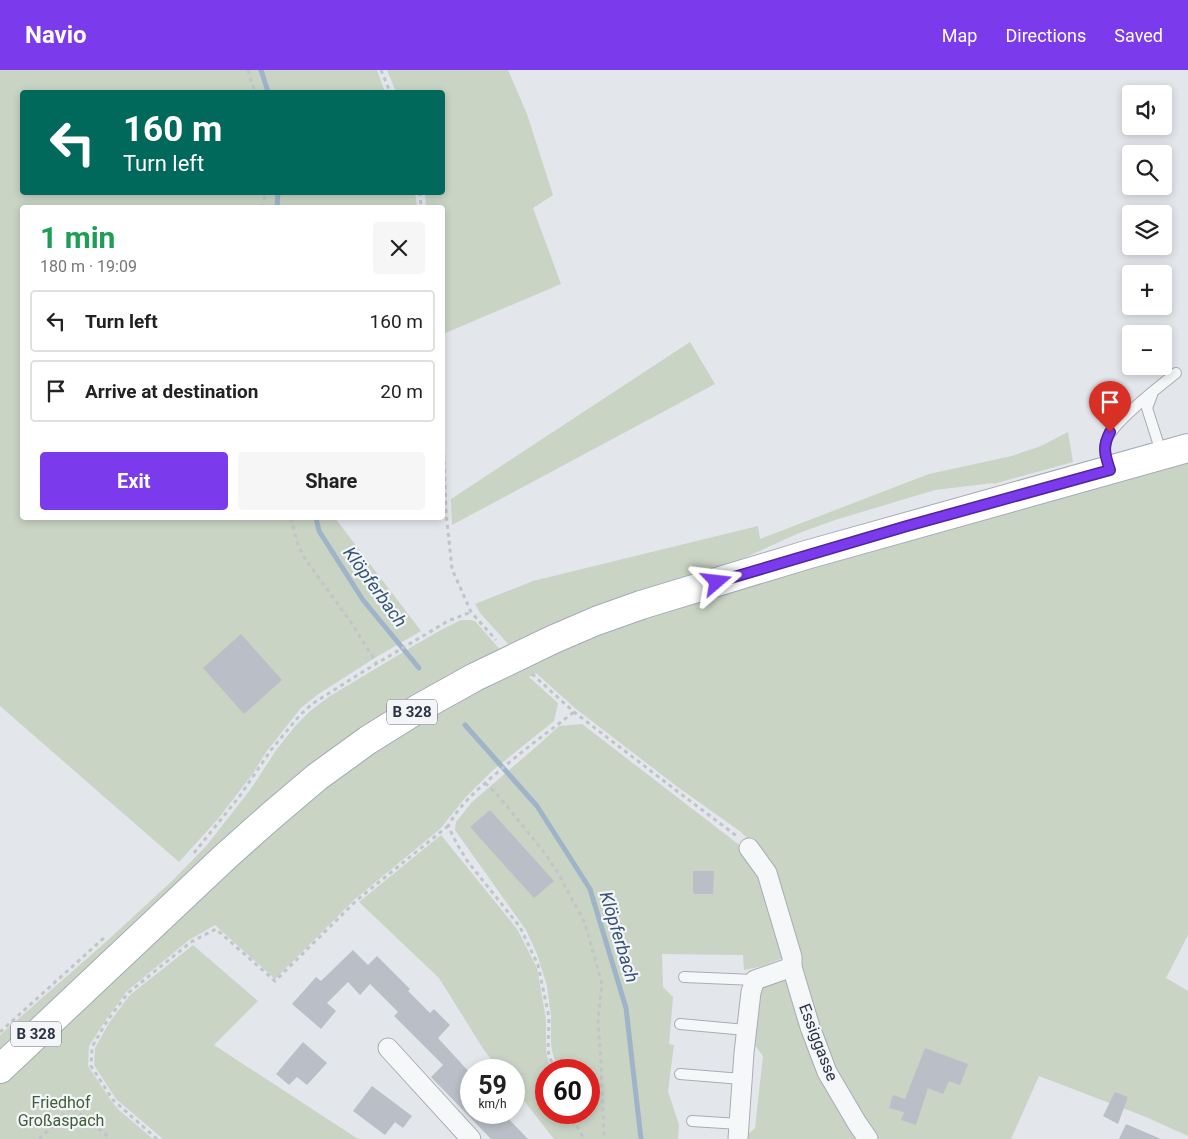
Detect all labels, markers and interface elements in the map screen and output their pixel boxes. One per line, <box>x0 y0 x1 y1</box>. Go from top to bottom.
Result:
text: Navio <box>25 21 87 49</box>
text: Map <box>942 25 977 46</box>
text: Directions <box>1005 25 1086 46</box>
text: Saved <box>1114 25 1163 46</box>
map controls <box>1122 85 1172 375</box>
button: sound <box>1122 85 1172 135</box>
text: 160 m <box>123 109 222 150</box>
icon: left <box>40 110 105 175</box>
button: search <box>1122 145 1172 195</box>
text: Turn left <box>123 151 204 176</box>
button: layers <box>1122 205 1172 255</box>
text: 1 min <box>40 220 115 255</box>
button: close <box>373 222 425 274</box>
text: 180 m · 19:09 <box>40 257 137 276</box>
button: + <box>1122 265 1172 315</box>
icon: left <box>42 307 70 335</box>
text: Turn left <box>85 310 158 333</box>
text: 160 m <box>370 310 423 333</box>
button: − <box>1122 325 1172 375</box>
icon: arrive <box>42 377 70 405</box>
text: Arrive at destination <box>85 380 258 403</box>
text: 20 m <box>380 380 423 403</box>
pin <box>1089 381 1131 432</box>
icon: arrive <box>1096 388 1124 416</box>
button: Exit <box>40 452 228 510</box>
button: Share <box>238 452 425 510</box>
water label: Klöpferbach <box>339 542 412 631</box>
position arrow <box>690 555 742 607</box>
road number: B 328 <box>387 700 437 724</box>
water label: Klöpferbach <box>596 889 643 985</box>
street label: Essiggasse <box>795 1001 842 1083</box>
road number: B 328 <box>11 1022 61 1046</box>
speed limit sign: 60 <box>535 1059 600 1124</box>
text: 59 <box>478 1071 507 1100</box>
park label: Friedhof Großaspach <box>18 1093 104 1130</box>
text: km/h <box>478 1097 507 1111</box>

